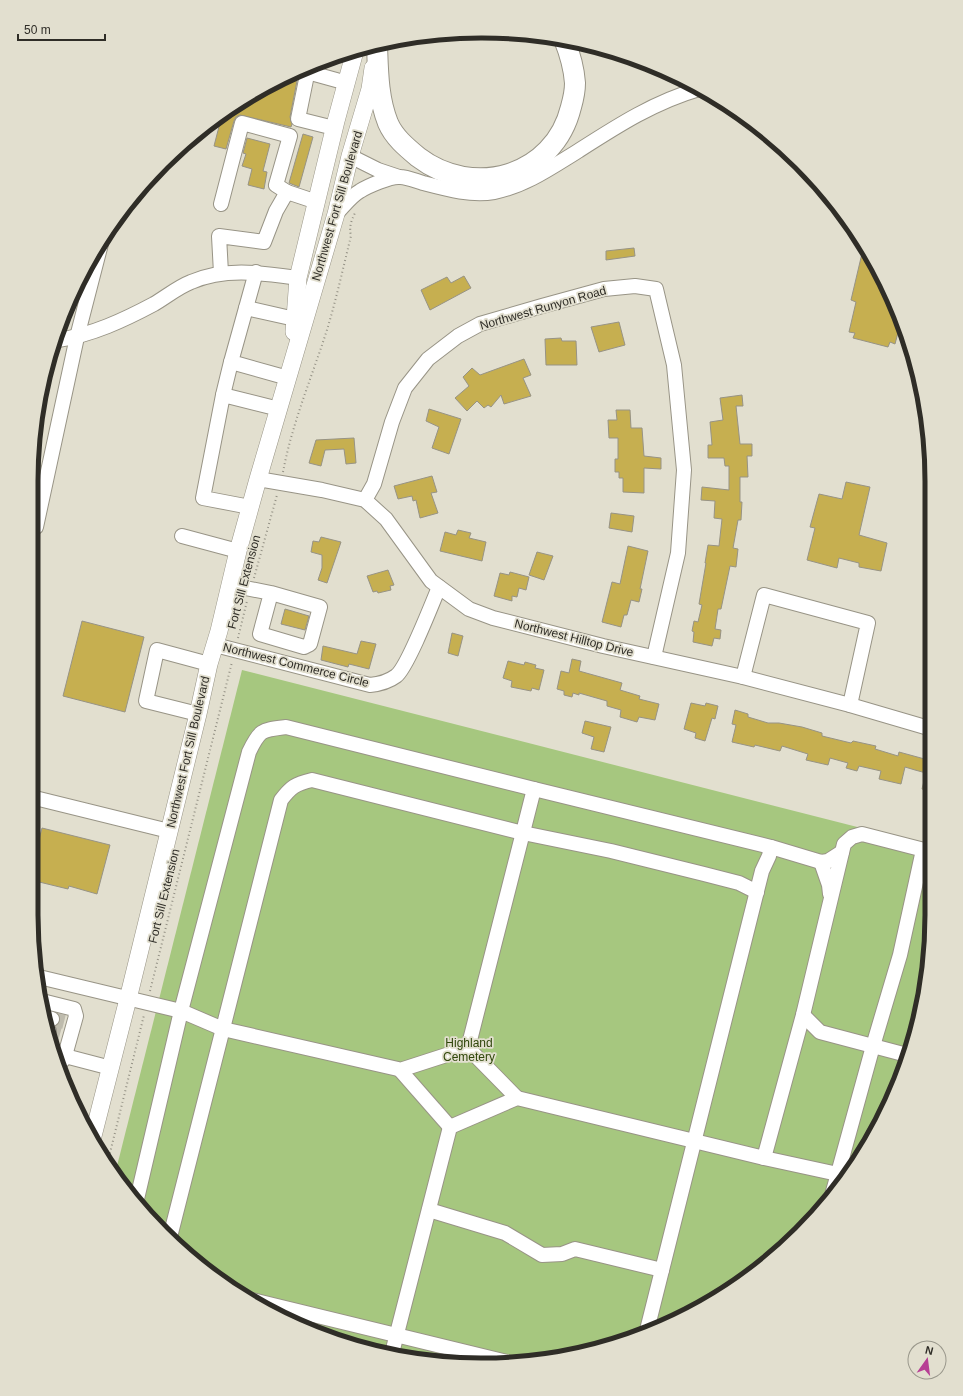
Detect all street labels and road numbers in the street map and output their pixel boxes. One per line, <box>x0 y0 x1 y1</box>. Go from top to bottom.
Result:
street label: Northwest Fort Sill Boulevard <box>309 129 365 283</box>
street label: Northwest Runyon Road <box>478 283 608 333</box>
street label: Fort Sill Extension <box>225 533 263 631</box>
street label: Northwest Hilltop Drive <box>513 616 635 660</box>
street label: Northwest Commerce Circle <box>222 640 371 690</box>
street label: Northwest Fort Sill Boulevard <box>164 675 212 829</box>
street label: Fort Sill Extension <box>146 847 182 945</box>

